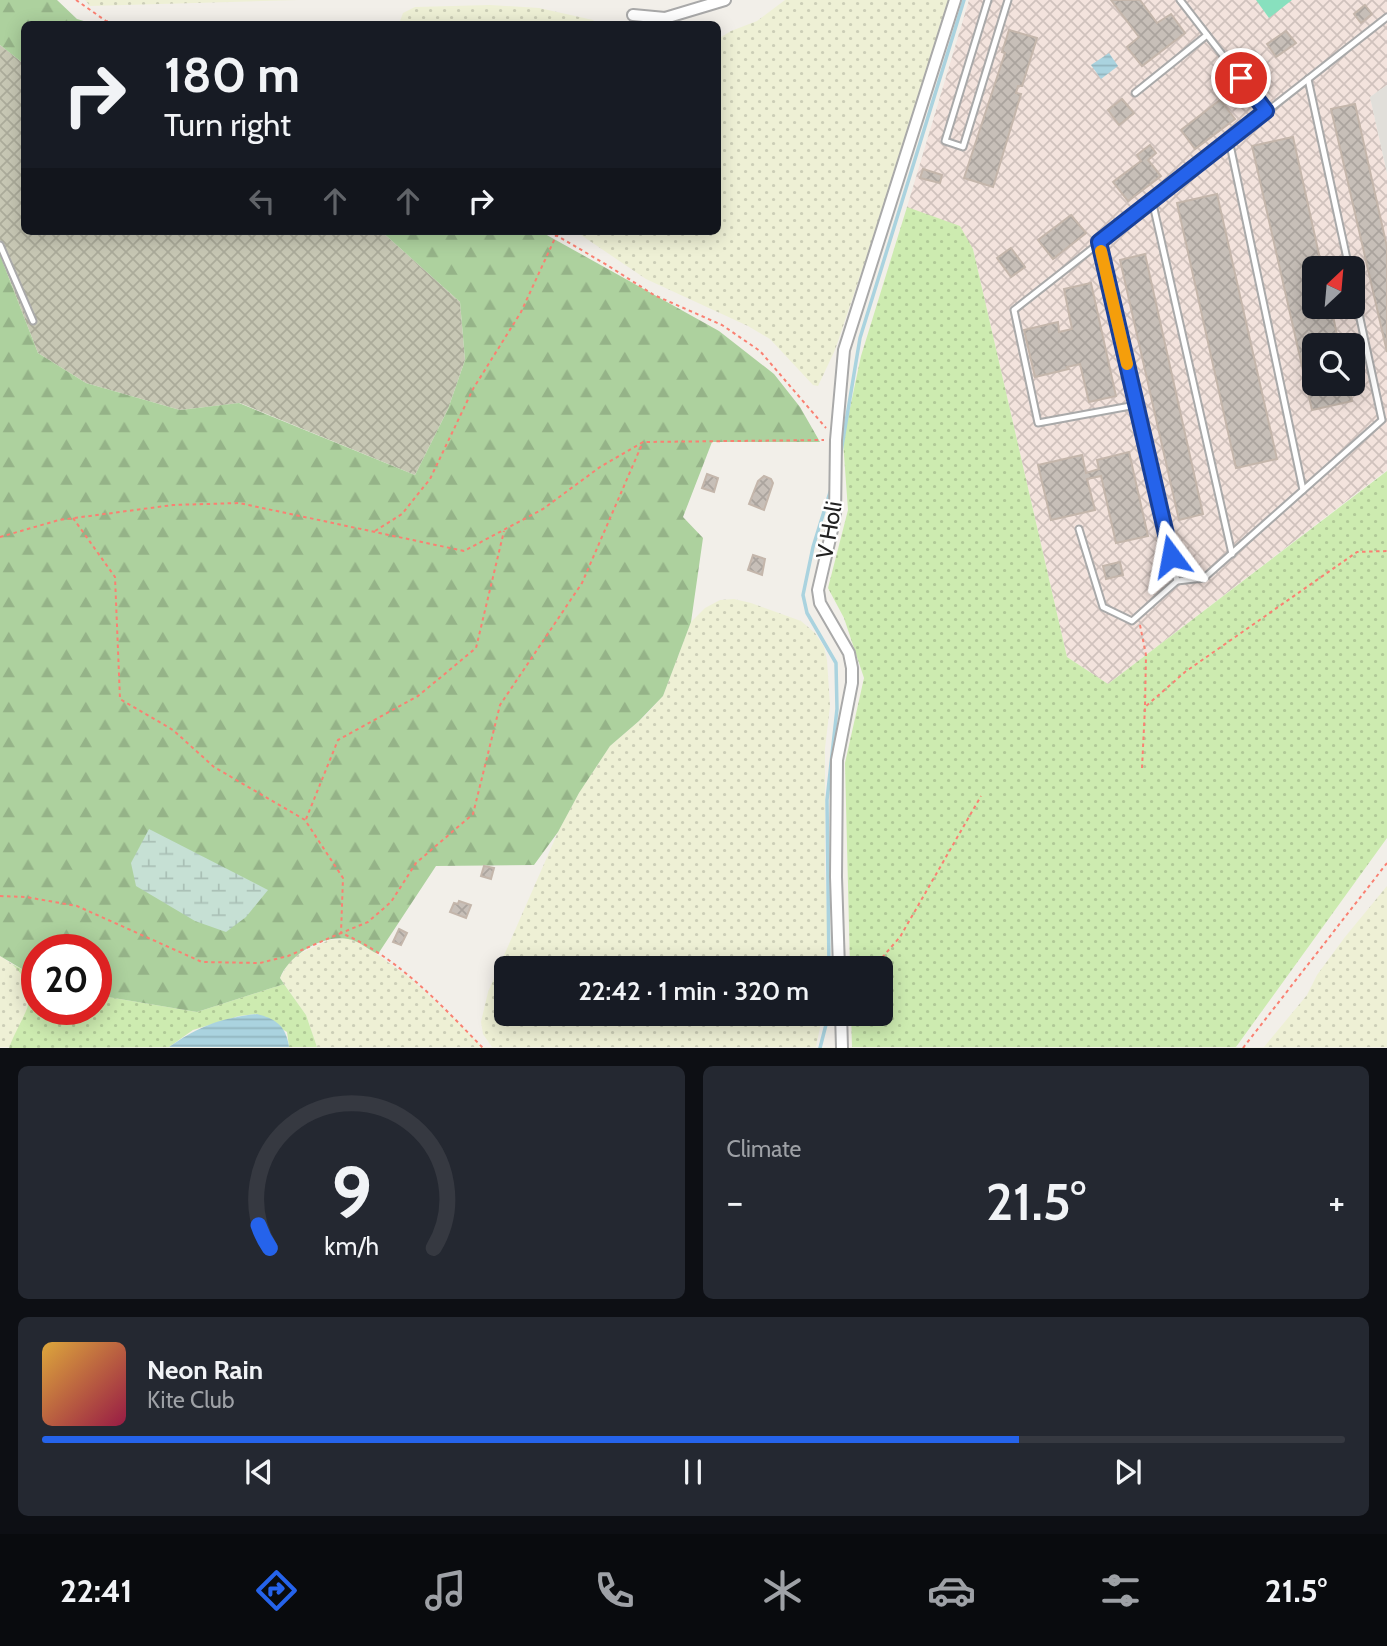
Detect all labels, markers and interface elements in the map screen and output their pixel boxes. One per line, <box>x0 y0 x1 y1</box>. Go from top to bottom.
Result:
text: 180 m <box>164 45 300 104</box>
pin <box>1211 48 1271 108</box>
icon: right <box>49 49 140 140</box>
icon: arrive <box>1222 59 1260 97</box>
text: Turn right <box>164 105 291 144</box>
icon: left <box>243 182 281 220</box>
icon: ahead <box>316 182 354 220</box>
icon: ahead <box>389 182 427 220</box>
icon: right <box>462 182 500 220</box>
north arrow <box>1302 256 1365 318</box>
map controls <box>1302 256 1365 396</box>
button: search <box>1302 333 1365 396</box>
street label: V Holi <box>810 499 848 561</box>
position arrow <box>1134 519 1208 593</box>
speed limit sign: 20 <box>21 934 112 1025</box>
text: 22:42 · 1 min · 320 m <box>578 975 809 1007</box>
text: Climate <box>727 1135 801 1163</box>
text: 9 <box>331 1149 372 1237</box>
text: 21.5° <box>986 1170 1086 1233</box>
text: − <box>727 1178 743 1225</box>
text: + <box>1328 1178 1345 1225</box>
text: km/h <box>324 1231 379 1261</box>
text: Neon Rain <box>147 1354 263 1386</box>
text: Kite Club <box>147 1386 234 1414</box>
icon: previous <box>240 1453 278 1491</box>
icon: pause <box>674 1453 712 1491</box>
icon: next <box>1109 1453 1147 1491</box>
icon: directions <box>252 1566 301 1615</box>
icon: music <box>421 1566 470 1615</box>
icon: phone <box>590 1566 639 1615</box>
icon: climate <box>758 1566 807 1615</box>
icon: car <box>927 1566 976 1615</box>
icon: filters <box>1096 1566 1145 1615</box>
text: 22:41 <box>60 1571 132 1610</box>
text: 21.5° <box>1265 1571 1327 1610</box>

